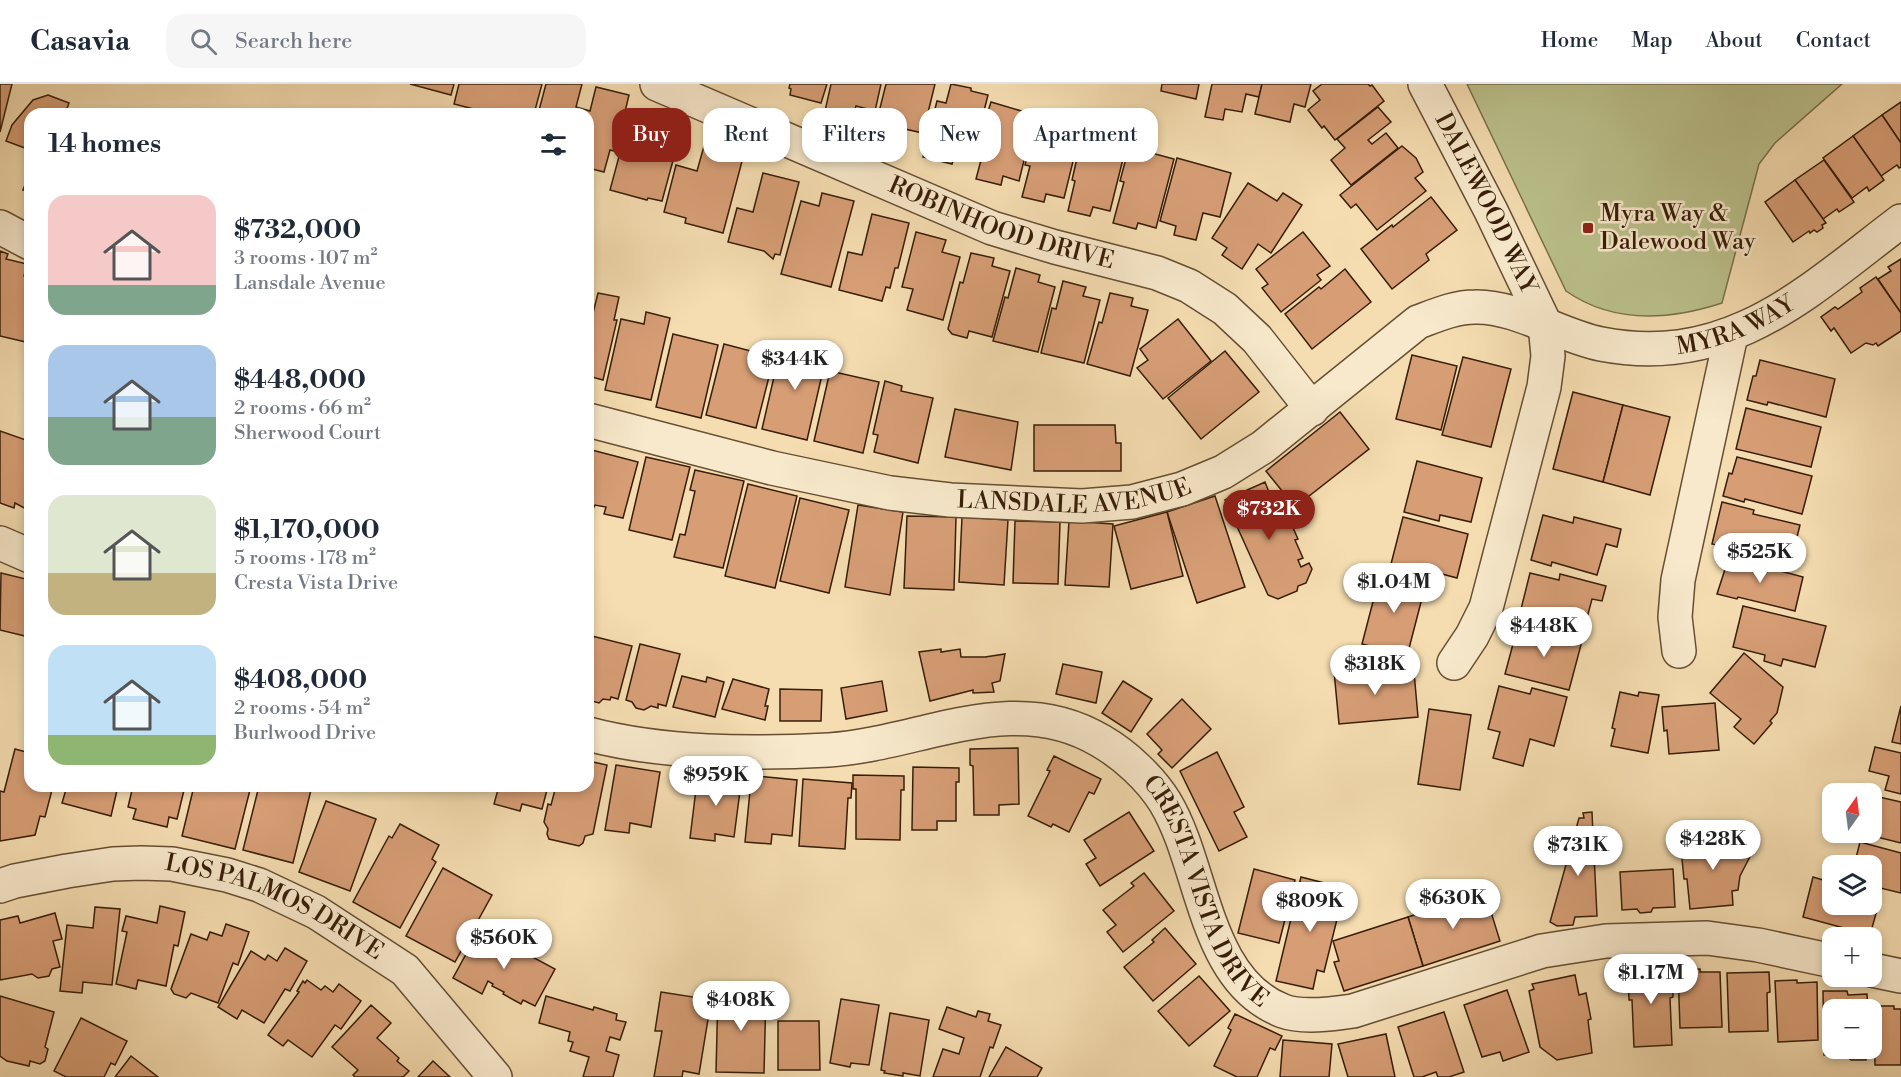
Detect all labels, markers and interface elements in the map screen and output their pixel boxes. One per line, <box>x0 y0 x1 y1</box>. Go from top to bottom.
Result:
search box <box>166 14 586 68</box>
text: Casavia <box>30 24 130 59</box>
icon: search <box>187 25 220 58</box>
text: Search here <box>235 28 352 55</box>
text: Home <box>1541 28 1598 54</box>
text: Map <box>1631 28 1673 54</box>
text: About <box>1706 28 1763 54</box>
text: Contact <box>1796 28 1871 54</box>
chip: Buy <box>612 108 691 162</box>
chip: Rent <box>703 108 790 162</box>
chip: Filters <box>802 108 907 162</box>
chip: New <box>919 108 1001 162</box>
chip: Apartment <box>1013 108 1158 162</box>
street label: DALEWOOD WAY <box>1428 108 1544 300</box>
text: 14 homes <box>48 128 161 160</box>
icon: filters <box>537 128 570 161</box>
street label: ROBINHOOD DRIVE <box>884 170 1117 276</box>
place label: Myra Way & Dalewood Way <box>1600 199 1756 257</box>
text: $732,000 <box>234 214 361 246</box>
icon: home <box>96 219 168 291</box>
marker: Myra Way & Dalewood Way <box>1581 221 1595 235</box>
text: 3 rooms · 107 m² <box>234 246 378 271</box>
text: Lansdale Avenue <box>234 271 386 296</box>
street label: MYRA WAY <box>1674 288 1802 362</box>
pin: $344K <box>753 340 837 391</box>
text: $344K <box>761 347 829 372</box>
text: $448,000 <box>234 364 366 396</box>
icon: home <box>96 369 168 441</box>
text: 2 rooms · 66 m² <box>234 396 371 421</box>
text: Sherwood Court <box>234 421 381 446</box>
street label: LANSDALE AVENUE <box>956 472 1196 521</box>
pin: $732K <box>1227 490 1311 541</box>
text: $732K <box>1237 497 1301 522</box>
text: $1,170,000 <box>234 514 380 546</box>
icon: home <box>96 519 168 591</box>
pin: $525K <box>1718 533 1802 584</box>
text: $525K <box>1727 540 1793 565</box>
text: 5 rooms · 178 m² <box>234 546 376 571</box>
pin: $1.04M <box>1345 563 1443 614</box>
text: $1.04M <box>1357 570 1431 595</box>
text: Cresta Vista Drive <box>234 571 398 596</box>
pin: $448K <box>1502 607 1586 658</box>
text: $448K <box>1510 614 1578 639</box>
pin: $318K <box>1333 645 1417 696</box>
text: $318K <box>1344 652 1406 677</box>
text: $408,000 <box>234 664 367 696</box>
icon: home <box>96 669 168 741</box>
text: 2 rooms · 54 m² <box>234 696 370 721</box>
text: Burlwood Drive <box>234 721 376 746</box>
pin: $959K <box>674 756 758 807</box>
text: $959K <box>683 763 749 788</box>
street label: CRESTA VISTA DRIVE <box>1136 769 1274 1014</box>
north arrow <box>1822 783 1882 843</box>
map controls <box>1822 783 1882 1059</box>
pin: $428K <box>1671 820 1755 871</box>
pin: $731K <box>1536 826 1620 877</box>
text: $428K <box>1680 827 1746 852</box>
text: $731K <box>1548 833 1608 858</box>
street label: LOS PALMOS DRIVE <box>163 848 389 967</box>
button: layers <box>1822 855 1882 915</box>
pin: $630K <box>1411 879 1495 930</box>
pin: $809K <box>1268 882 1352 933</box>
text: $630K <box>1419 886 1487 911</box>
text: $809K <box>1276 889 1344 914</box>
pin: $560K <box>462 919 546 970</box>
text: $560K <box>470 926 538 951</box>
button: + <box>1822 927 1882 987</box>
pin: $1.17M <box>1602 954 1700 1005</box>
text: $1.17M <box>1618 961 1684 986</box>
pin: $408K <box>699 981 783 1032</box>
text: $408K <box>707 988 775 1013</box>
button: − <box>1822 999 1882 1059</box>

